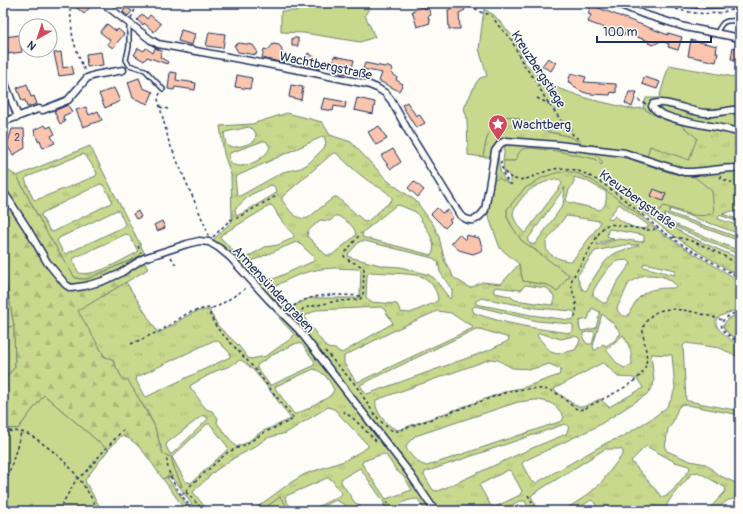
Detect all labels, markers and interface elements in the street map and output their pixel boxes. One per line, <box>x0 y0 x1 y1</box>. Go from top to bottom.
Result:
north arrow <box>18 18 58 58</box>
scale bar <box>597 18 711 44</box>
text: 100 m <box>603 25 638 40</box>
street label: Kreuzbergstiege <box>507 28 569 112</box>
text: N <box>25 38 39 53</box>
street label: Wachtbergstraße <box>278 48 374 84</box>
place icon: Wachtberg <box>487 113 509 141</box>
place label: Wachtberg <box>512 117 572 133</box>
house number: 2 <box>14 131 20 144</box>
street label: Kreuzbergstraße <box>596 167 679 233</box>
street label: Armensündergraben <box>229 243 317 336</box>

